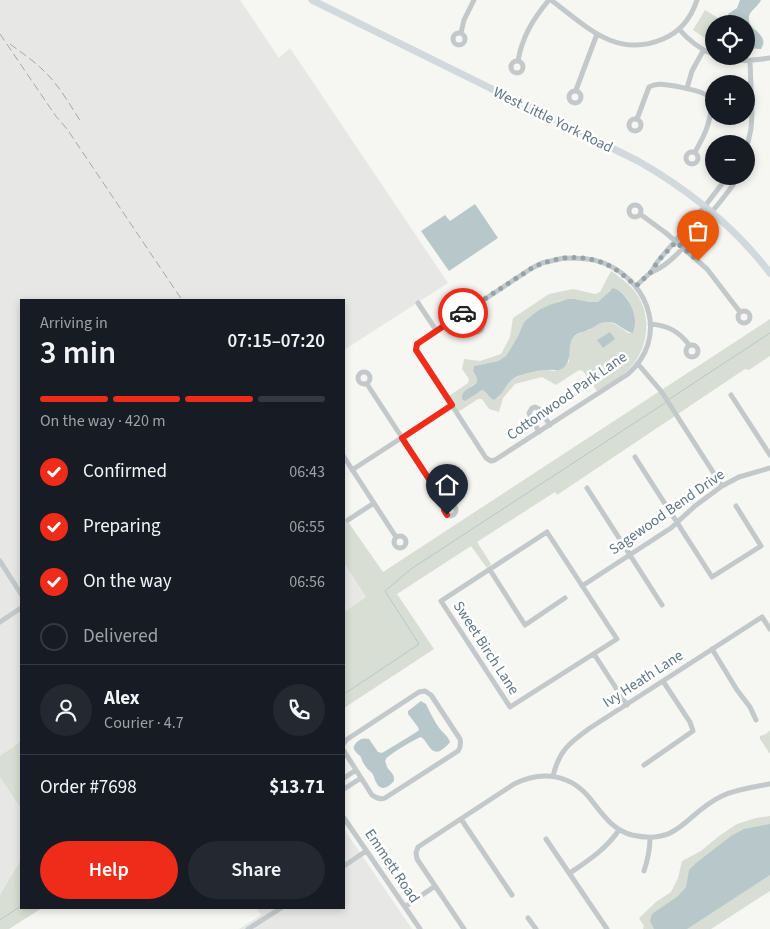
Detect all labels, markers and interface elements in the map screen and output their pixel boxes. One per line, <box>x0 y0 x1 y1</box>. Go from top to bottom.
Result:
map controls <box>705 15 755 185</box>
button: locate <box>705 15 755 65</box>
button: + <box>705 75 755 125</box>
street label: West Little York Road <box>490 82 616 158</box>
button: − <box>705 135 755 185</box>
pin <box>677 210 719 261</box>
icon: bag <box>684 217 712 245</box>
courier <box>438 288 488 338</box>
icon: car <box>449 299 477 327</box>
text: Arriving in <box>40 312 108 334</box>
text: 07:15–07:20 <box>227 328 325 355</box>
text: 3 min <box>40 330 116 376</box>
street label: Cottonwood Park Lane <box>503 347 631 445</box>
text: On the way · 420 m <box>40 410 165 432</box>
icon: check <box>40 458 68 486</box>
text: Confirmed <box>83 458 167 485</box>
text: 06:43 <box>289 461 325 483</box>
pin <box>426 464 468 515</box>
street label: Sagewood Bend Drive <box>605 464 729 560</box>
icon: home <box>433 471 461 499</box>
icon: check <box>40 513 68 541</box>
text: Preparing <box>83 513 161 540</box>
text: 06:55 <box>289 516 325 538</box>
icon: check <box>40 568 68 596</box>
text: On the way <box>83 568 172 595</box>
text: 06:56 <box>289 571 325 593</box>
street label: Sweet Birch Lane <box>448 597 524 699</box>
text: Delivered <box>83 623 158 650</box>
street label: Ivy Heath Lane <box>599 645 687 713</box>
button: person <box>40 684 92 736</box>
button: phone <box>273 684 325 736</box>
text: Alex <box>104 685 140 712</box>
text: Courier · 4.7 <box>104 712 184 734</box>
text: Order #7698 <box>40 774 137 801</box>
text: $13.71 <box>269 774 325 801</box>
street label: Emmett Road <box>359 825 425 907</box>
button: Help <box>40 841 178 899</box>
button: Share <box>188 841 325 899</box>

